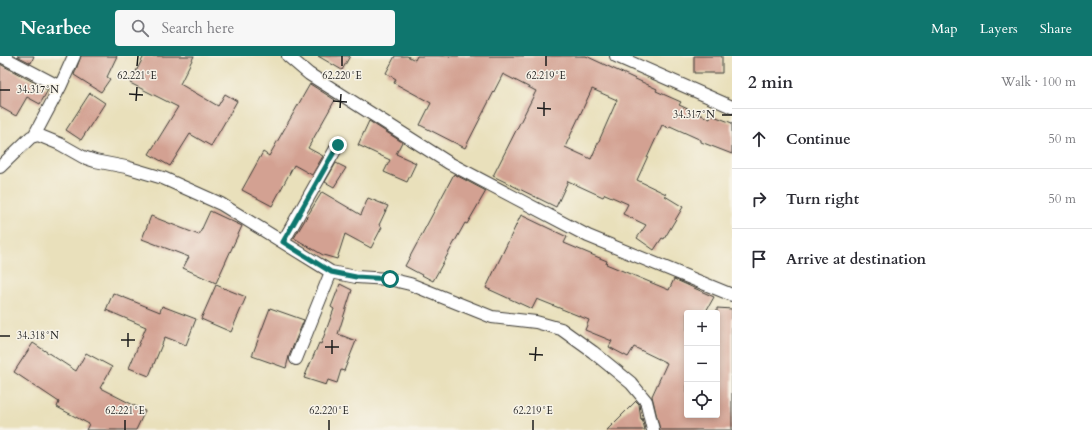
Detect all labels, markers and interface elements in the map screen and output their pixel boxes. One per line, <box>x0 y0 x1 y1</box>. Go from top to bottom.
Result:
search box <box>115 10 395 46</box>
text: Nearbee <box>20 15 91 41</box>
icon: search <box>129 17 151 39</box>
text: Search here <box>161 18 234 38</box>
text: Map <box>931 19 958 38</box>
text: Layers <box>980 19 1018 38</box>
text: Share <box>1040 19 1072 38</box>
text: 62.221°E <box>117 69 157 83</box>
text: 62.220°E <box>322 69 362 83</box>
text: 62.219°E <box>526 69 566 83</box>
text: 2 min <box>748 71 793 94</box>
text: Walk · 100 m <box>1001 73 1076 91</box>
text: 34.317°N <box>17 83 59 97</box>
text: 34.317°N <box>673 108 715 122</box>
icon: ahead <box>748 128 770 150</box>
text: Continue <box>786 129 851 149</box>
text: 50 m <box>1048 130 1076 148</box>
route end <box>329 136 347 154</box>
icon: right <box>748 188 770 210</box>
text: Turn right <box>786 189 859 209</box>
text: 50 m <box>1048 190 1076 208</box>
icon: arrive <box>748 248 770 270</box>
text: Arrive at destination <box>786 249 926 269</box>
route start <box>381 270 399 288</box>
map controls <box>684 310 720 418</box>
button: + <box>684 310 720 346</box>
text: 34.318°N <box>17 329 59 343</box>
button: − <box>684 346 720 382</box>
button: locate <box>684 382 720 418</box>
text: 62.221°E <box>105 404 145 418</box>
text: 62.220°E <box>309 404 349 418</box>
text: 62.219°E <box>513 404 553 418</box>

